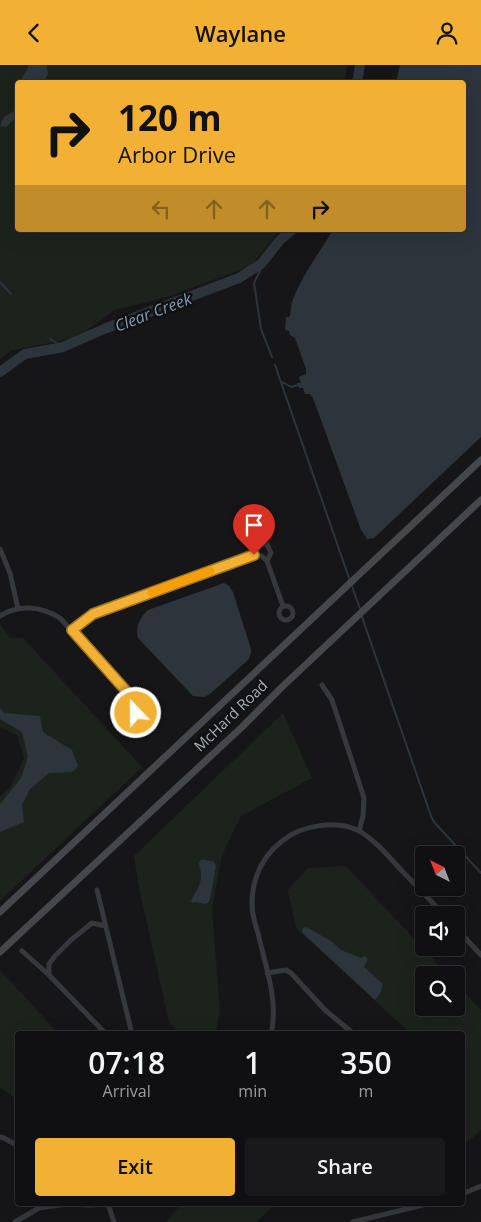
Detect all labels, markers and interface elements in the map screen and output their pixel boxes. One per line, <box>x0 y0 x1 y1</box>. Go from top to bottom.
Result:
text: Waylane <box>195 18 286 48</box>
icon: back <box>20 19 48 47</box>
icon: person <box>433 19 461 47</box>
text: 120 m <box>118 94 222 141</box>
icon: right <box>35 100 100 165</box>
text: Arbor Drive <box>118 139 236 169</box>
icon: left <box>147 195 175 223</box>
icon: ahead <box>200 195 228 223</box>
icon: ahead <box>253 195 281 223</box>
icon: right <box>306 195 334 223</box>
water label: Clear Creek <box>112 287 196 337</box>
pin <box>233 504 275 555</box>
icon: arrive <box>240 511 268 539</box>
street label: McHard Road <box>189 675 271 755</box>
position arrow <box>109 686 161 738</box>
north arrow <box>415 846 465 896</box>
map controls <box>415 846 465 1016</box>
button: sound <box>415 906 465 956</box>
button: search <box>415 966 465 1016</box>
text: 07:18 <box>88 1042 165 1083</box>
text: 1 <box>244 1042 261 1083</box>
text: 350 <box>340 1042 392 1083</box>
text: Arrival <box>103 1080 151 1102</box>
text: min <box>238 1080 267 1102</box>
text: m <box>359 1080 373 1102</box>
button: Exit <box>35 1138 235 1196</box>
button: Share <box>245 1138 445 1196</box>

